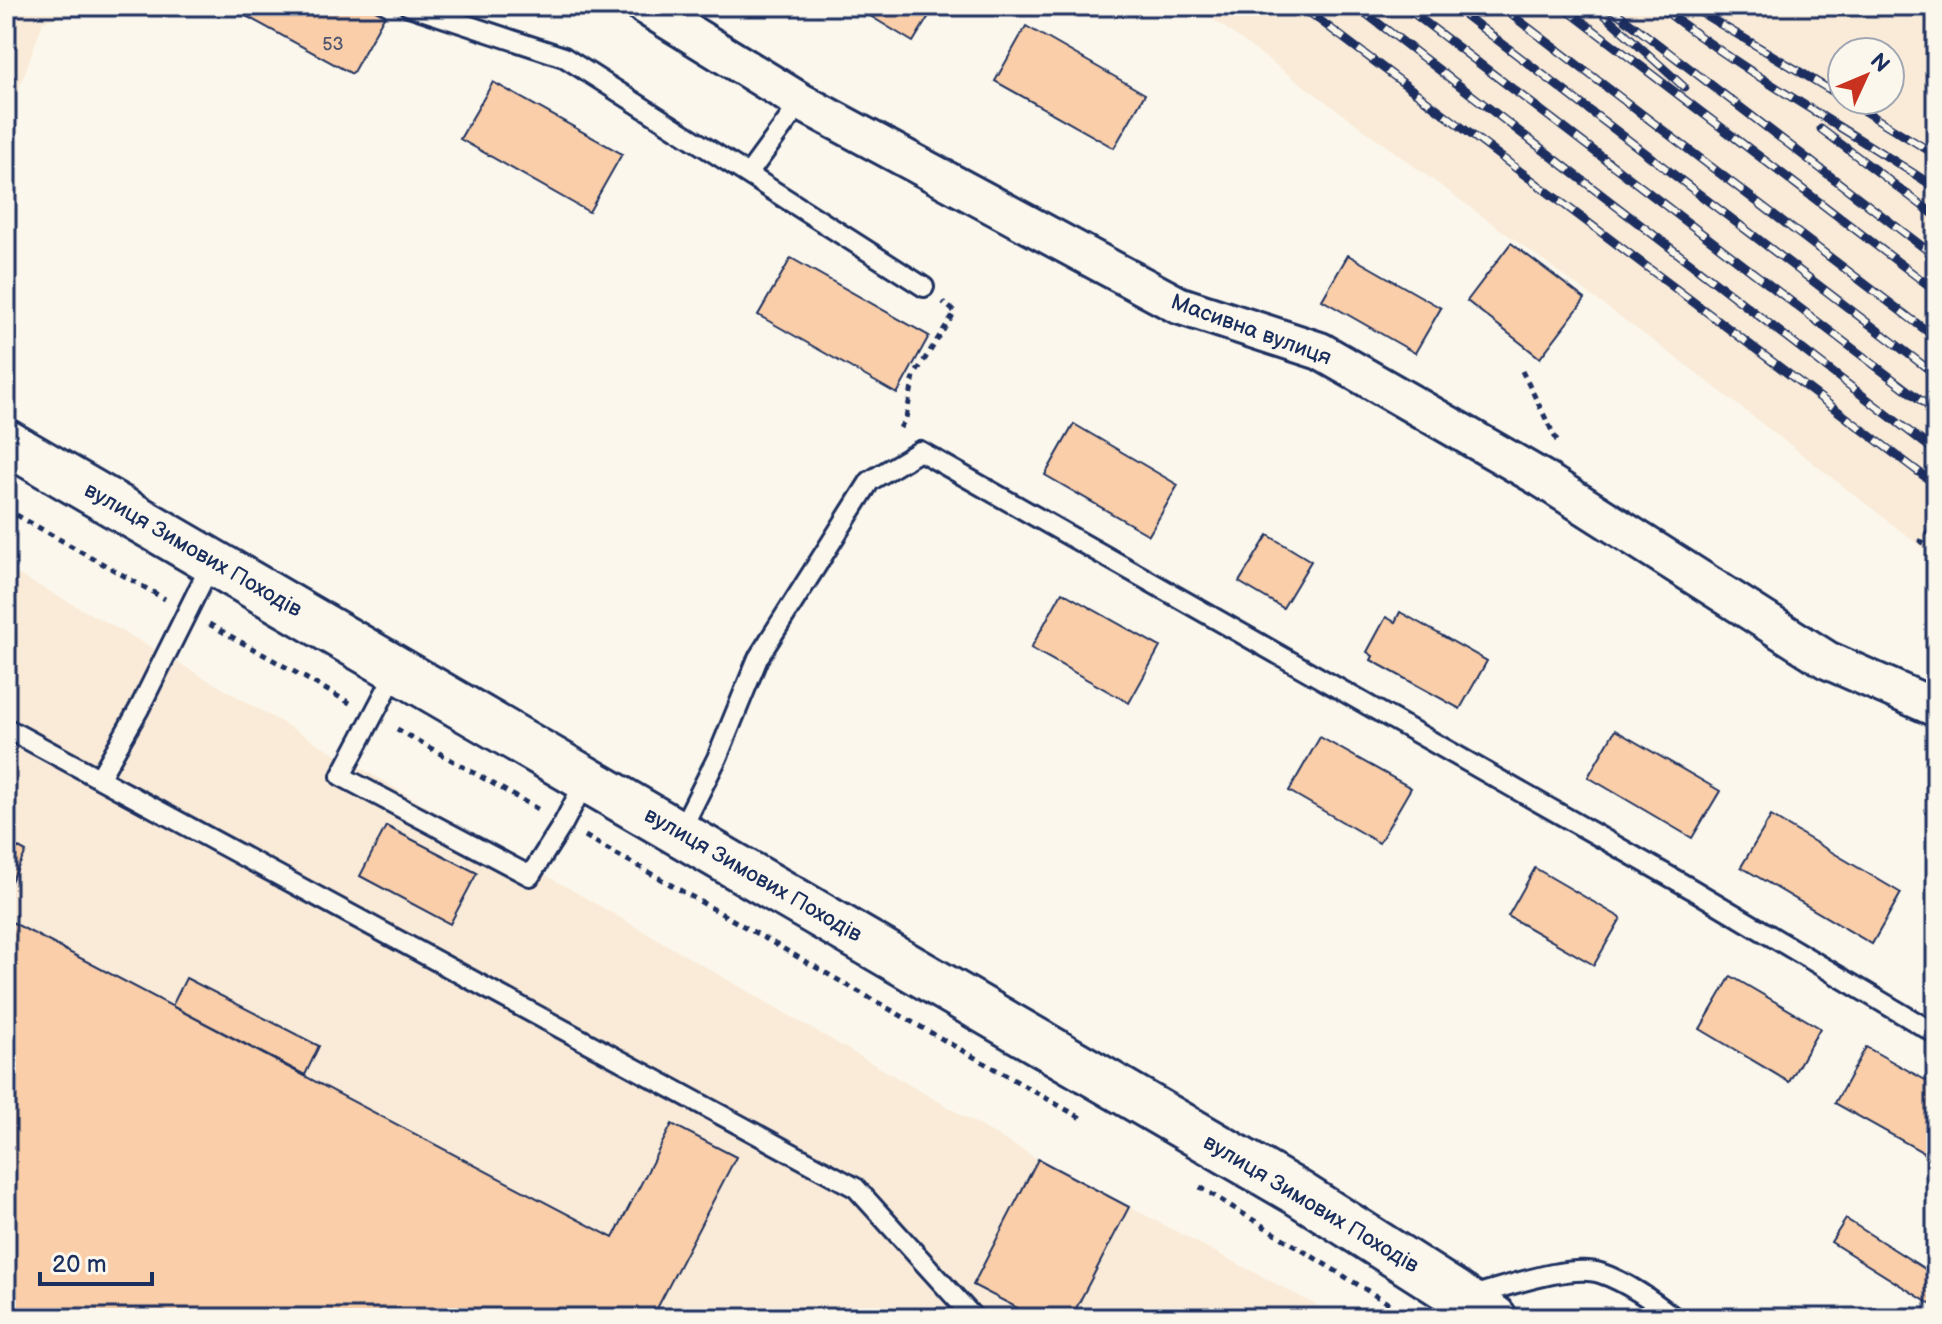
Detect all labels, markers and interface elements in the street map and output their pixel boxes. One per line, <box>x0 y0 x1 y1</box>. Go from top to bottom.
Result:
house number: 53 <box>322 34 344 55</box>
north arrow <box>1826 36 1906 116</box>
text: N <box>1864 48 1895 78</box>
street label: Масивна вулиця <box>1167 288 1335 372</box>
street label: вулиця Зимових Походів <box>79 477 307 624</box>
street label: вулиця Зимових Походів <box>639 802 867 949</box>
street label: вулиця Зимових Походів <box>1198 1129 1424 1279</box>
scale bar <box>40 1236 152 1286</box>
text: 20 m <box>52 1250 107 1279</box>

